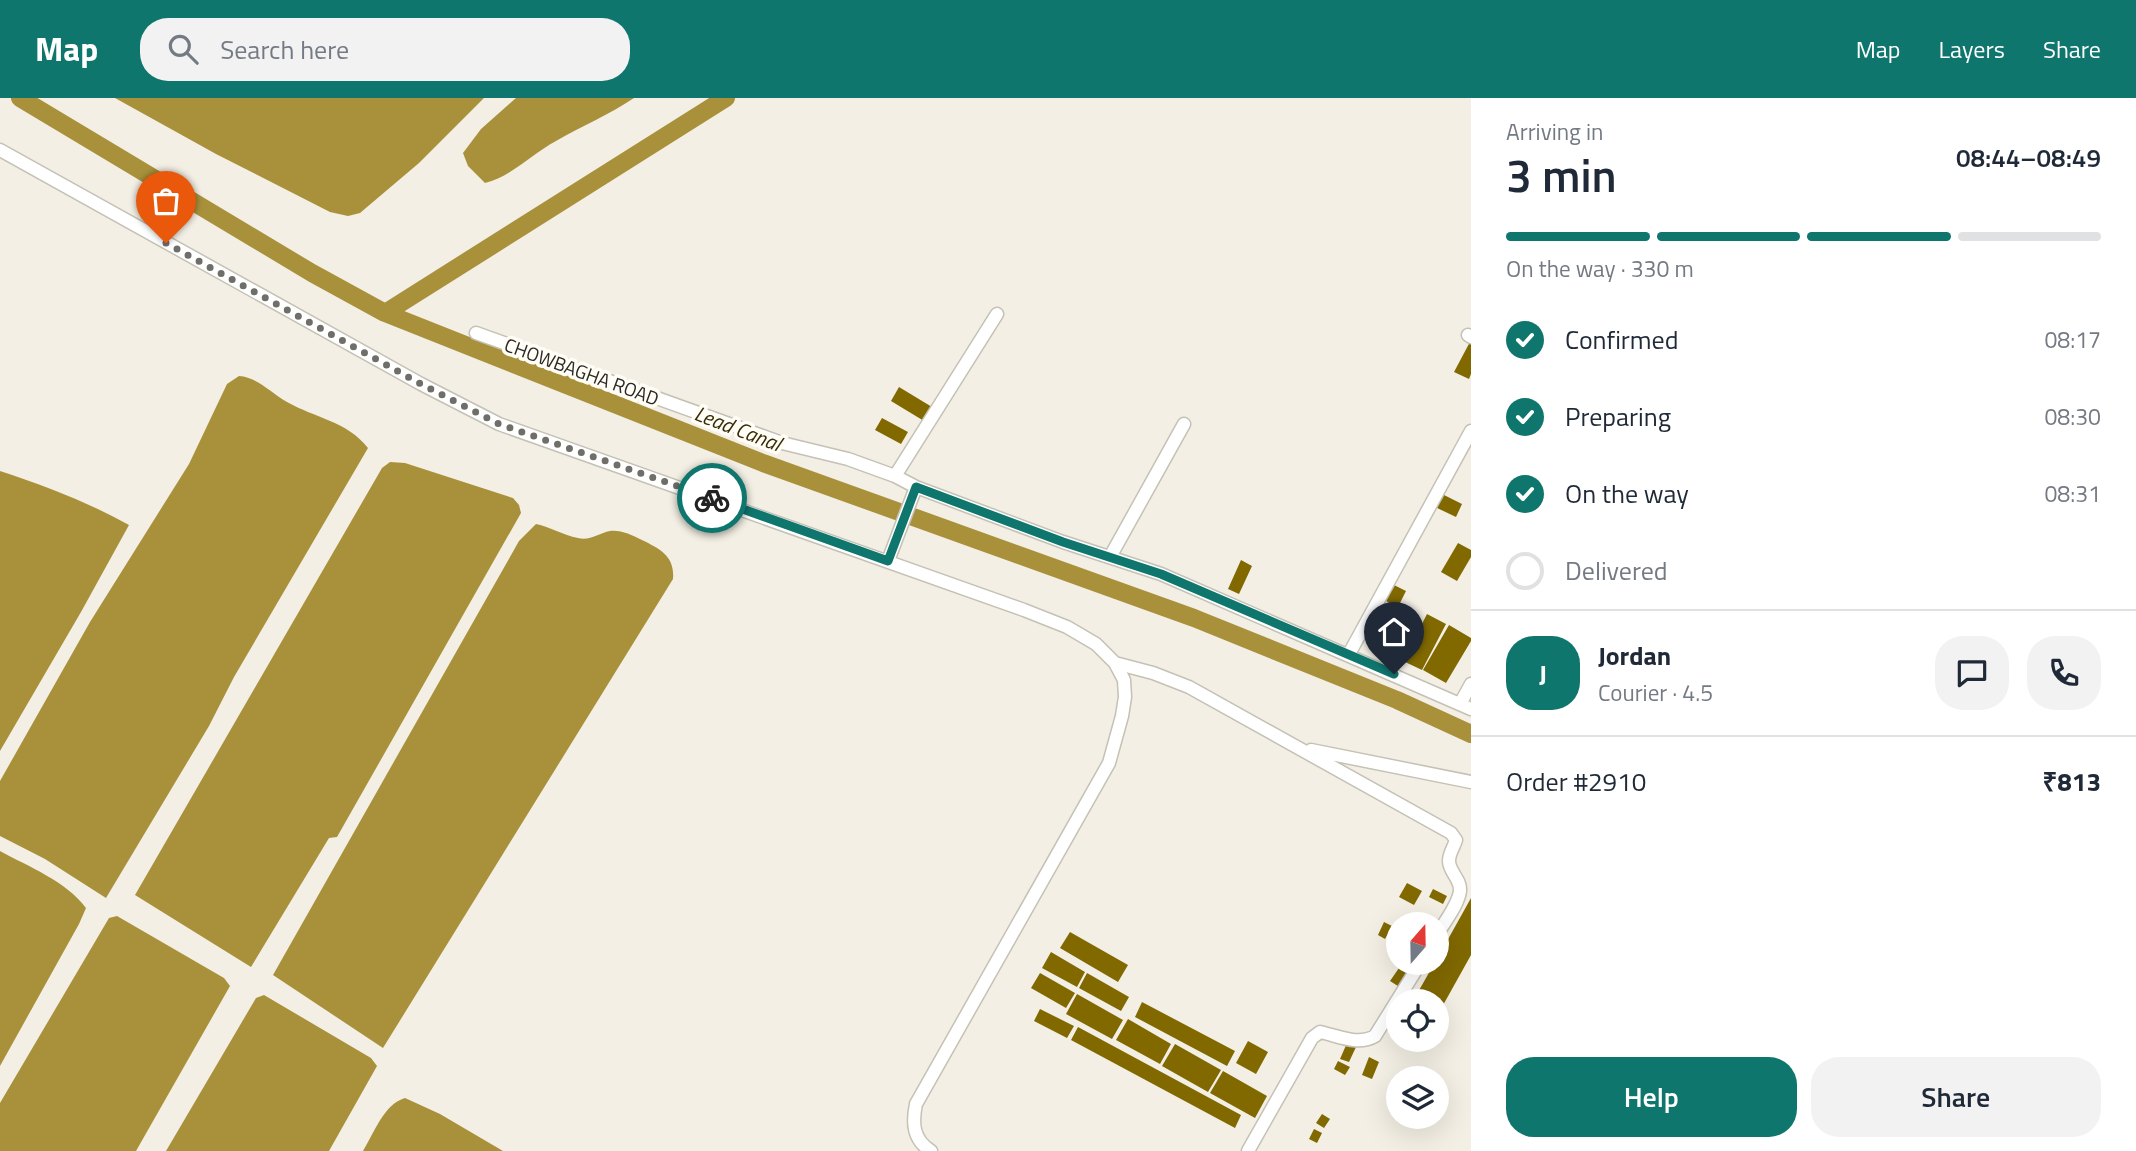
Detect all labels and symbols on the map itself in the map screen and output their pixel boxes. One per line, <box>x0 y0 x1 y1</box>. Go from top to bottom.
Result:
pin <box>136 171 196 243</box>
street label: CHOWBAGHA ROAD <box>501 330 663 412</box>
water label: Lead Canal <box>690 397 788 460</box>
courier <box>677 463 747 533</box>
pin <box>1364 602 1424 674</box>
north arrow <box>1386 912 1449 975</box>

